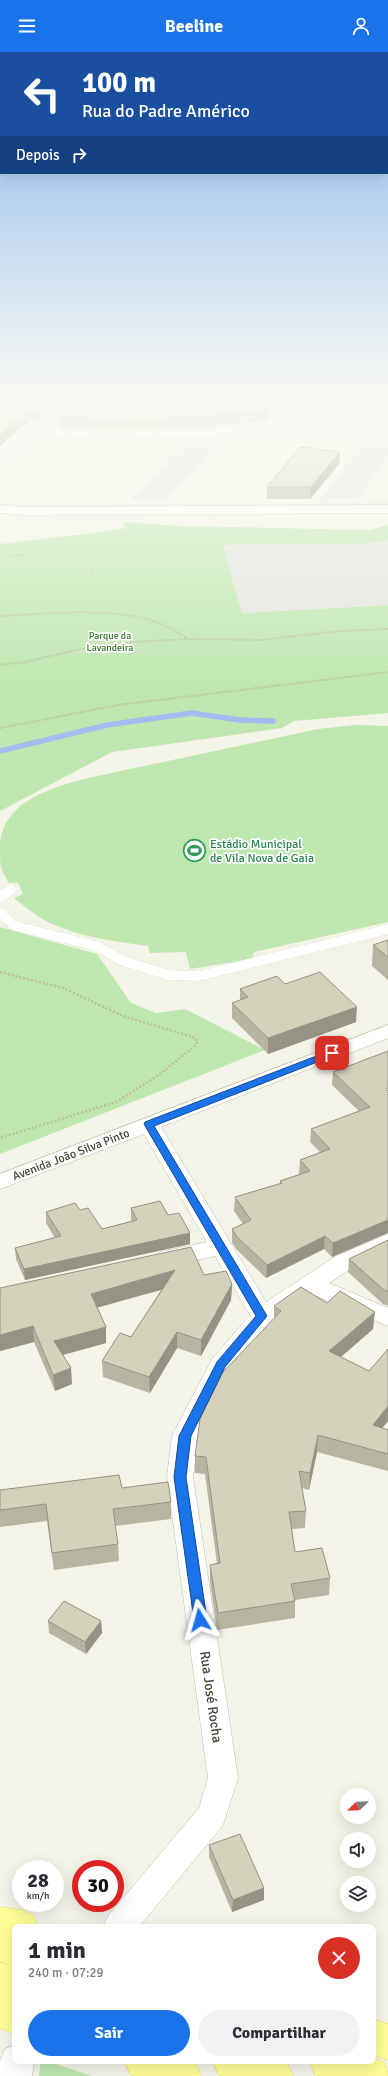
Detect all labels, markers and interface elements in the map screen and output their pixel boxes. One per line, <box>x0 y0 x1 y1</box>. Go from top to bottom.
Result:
icon: menu <box>16 15 38 37</box>
text: Beeline <box>165 15 223 37</box>
icon: person <box>350 15 372 37</box>
text: 100 m <box>82 66 156 100</box>
icon: left <box>16 68 68 120</box>
text: Rua do Padre Américo <box>82 100 250 122</box>
icon: right <box>68 144 90 166</box>
text: Depois <box>16 146 60 164</box>
park label: Parque da Lavandeira <box>87 630 133 654</box>
place label: Estádio Municipal de Vila Nova de Gaia <box>210 837 314 866</box>
sports icon: Estádio Municipal de Vila Nova de Gaia <box>181 838 207 864</box>
pin <box>315 1036 349 1070</box>
icon: arrive <box>321 1042 343 1064</box>
street label: Avenida João Silva Pinto <box>10 1126 132 1184</box>
position arrow <box>179 1599 221 1641</box>
street label: Rua José Rocha <box>196 1650 226 1744</box>
north arrow <box>340 1788 376 1824</box>
map controls <box>340 1788 376 1912</box>
button: sound <box>340 1832 376 1868</box>
speed limit sign: 30 <box>72 1860 124 1912</box>
text: 28 <box>27 1868 49 1893</box>
button: layers <box>340 1876 376 1912</box>
text: km/h <box>27 1890 49 1902</box>
text: 1 min <box>28 1935 86 1965</box>
button: close <box>318 1937 360 1979</box>
text: 240 m · 07:29 <box>28 1965 104 1981</box>
button: Sair <box>28 2010 190 2056</box>
button: Compartilhar <box>198 2010 360 2056</box>

